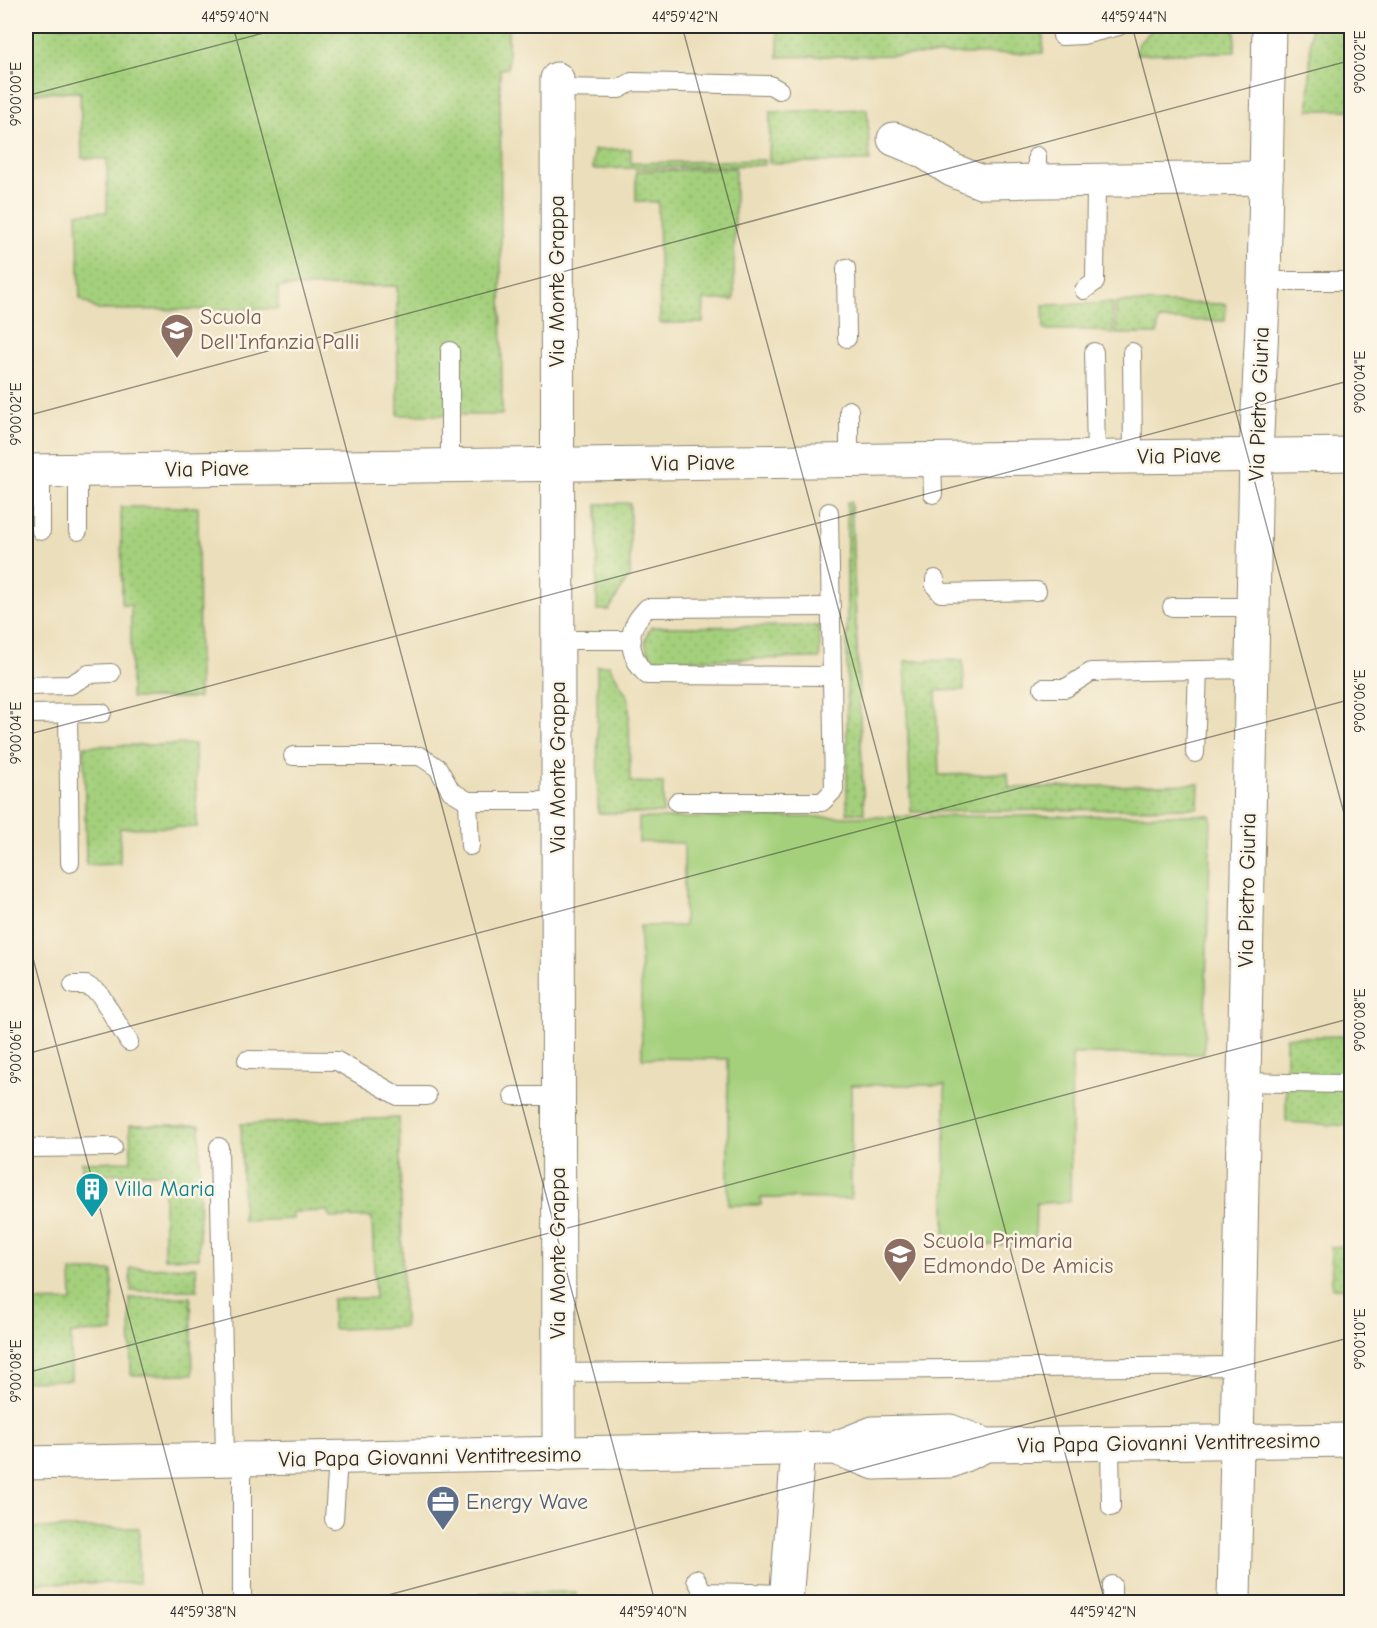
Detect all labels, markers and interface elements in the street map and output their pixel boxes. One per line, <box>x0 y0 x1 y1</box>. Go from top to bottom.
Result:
text: 44°59'40"N <box>201 8 269 26</box>
text: 44°59'42"N <box>652 8 718 26</box>
text: 44°59'44"N <box>1101 8 1167 26</box>
text: 9°00'02"E <box>1351 30 1369 94</box>
text: 9°00'00"E <box>7 62 25 126</box>
street label: Via Monte Grappa <box>544 195 570 367</box>
place label: Scuola Dell'Infanzia Palli <box>200 304 359 355</box>
school or university icon: Scuola Dell'Infanzia Palli <box>159 312 195 359</box>
street label: Via Pietro Giuria <box>1243 326 1275 482</box>
text: 9°00'04"E <box>1351 351 1369 413</box>
text: 9°00'02"E <box>7 382 25 446</box>
street label: Via Piave <box>1137 442 1221 470</box>
street label: Via Piave <box>651 449 735 477</box>
street label: Via Piave <box>165 455 249 483</box>
text: 9°00'06"E <box>1351 669 1369 733</box>
street label: Via Monte Grappa <box>545 681 571 853</box>
text: 9°00'04"E <box>7 702 25 764</box>
street label: Via Pietro Giuria <box>1233 813 1261 967</box>
text: 9°00'08"E <box>1351 989 1369 1051</box>
text: 9°00'06"E <box>7 1020 25 1084</box>
street label: Via Monte Grappa <box>545 1167 571 1339</box>
building icon: Villa Maria <box>74 1171 110 1218</box>
place label: Villa Maria <box>115 1176 215 1202</box>
place label: Scuola Primaria Edmondo De Amicis <box>923 1228 1114 1279</box>
school or university icon: Scuola Primaria Edmondo De Amicis <box>882 1236 918 1283</box>
text: 9°00'10"E <box>1351 1308 1369 1370</box>
text: 9°00'08"E <box>7 1340 25 1402</box>
street label: Via Papa Giovanni Ventitreesimo <box>1017 1427 1321 1459</box>
street label: Via Papa Giovanni Ventitreesimo <box>278 1441 582 1473</box>
office icon: Energy Wave <box>425 1484 461 1531</box>
place label: Energy Wave <box>466 1489 588 1515</box>
text: 44°59'38"N <box>170 1603 236 1621</box>
text: 44°59'40"N <box>619 1603 687 1621</box>
text: 44°59'42"N <box>1070 1603 1136 1621</box>

